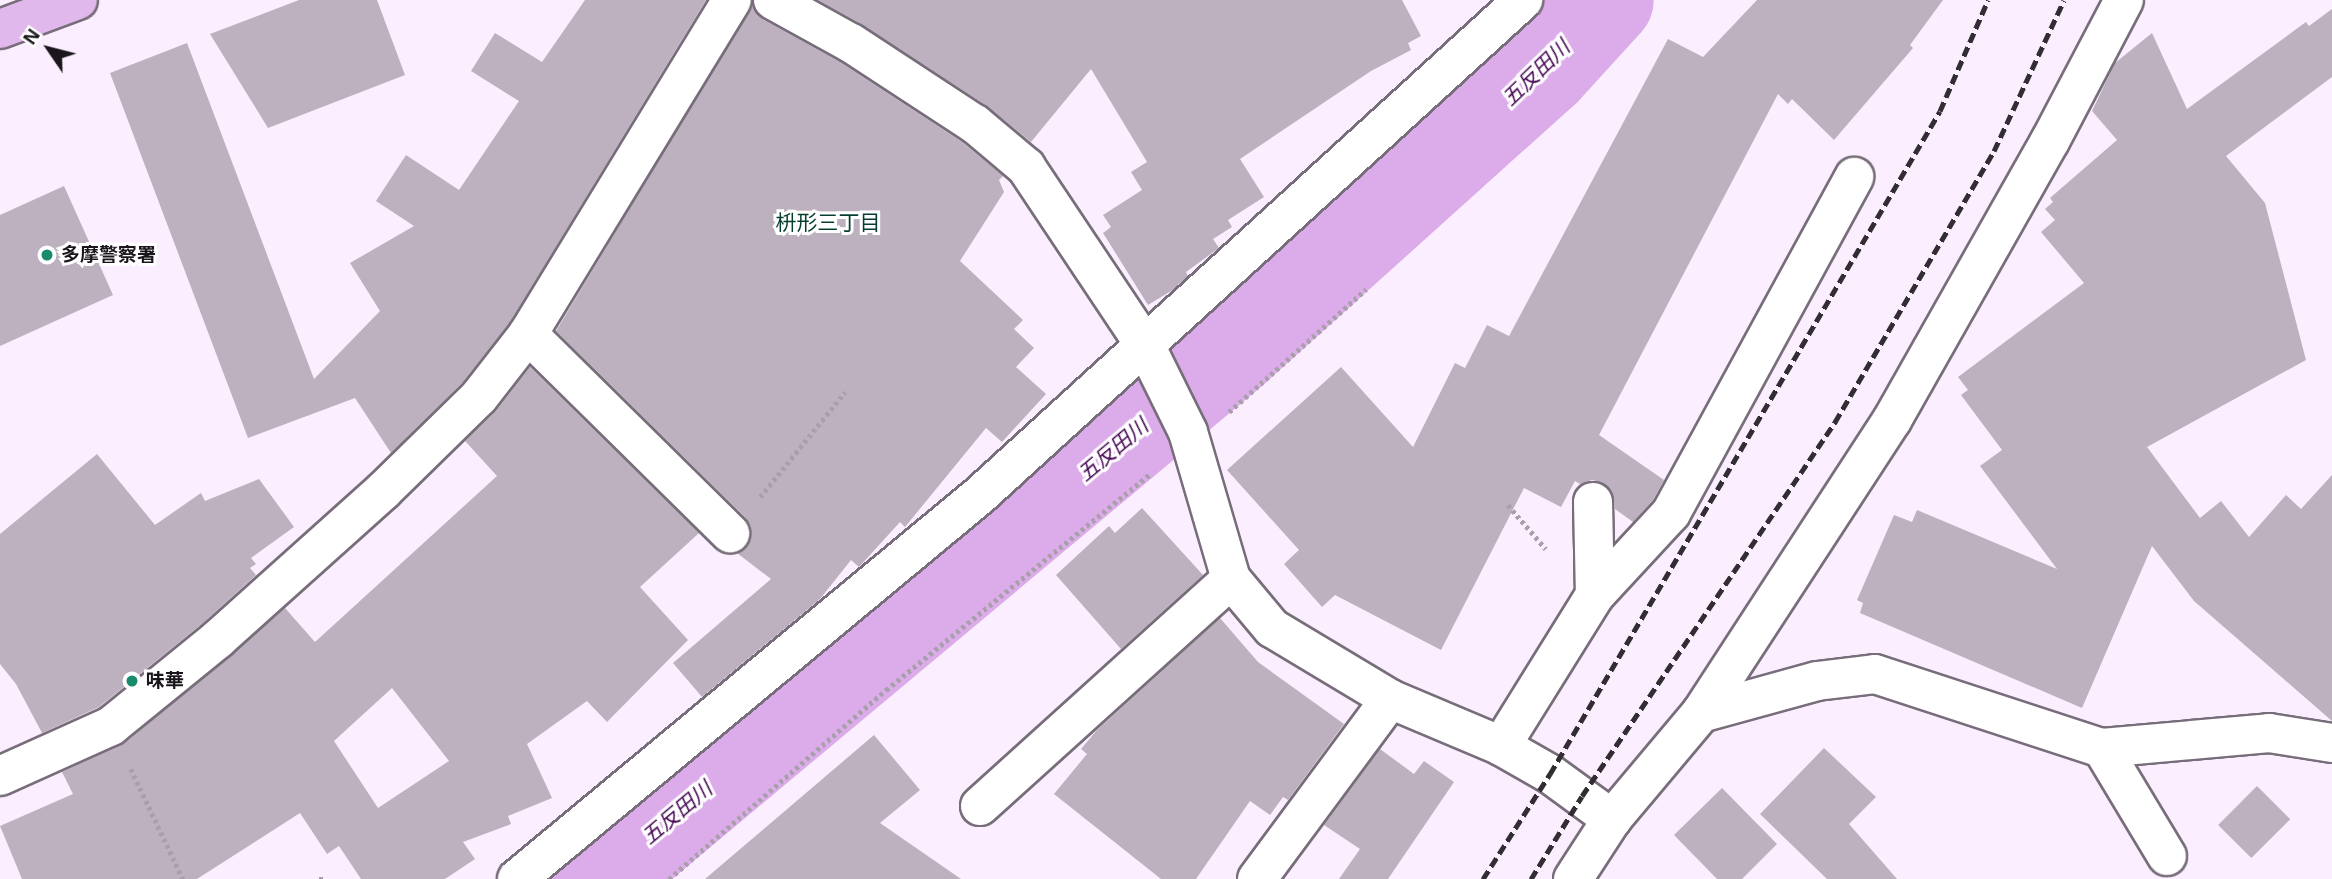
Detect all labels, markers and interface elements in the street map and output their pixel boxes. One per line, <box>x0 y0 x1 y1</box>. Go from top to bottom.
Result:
north arrow <box>14 14 84 84</box>
text: N <box>19 25 44 48</box>
water label: 五反田川 <box>1497 35 1575 111</box>
district label: 枡形三丁目 <box>776 210 880 236</box>
place label: 多摩警察署 <box>61 244 156 266</box>
marker: 多摩警察署 <box>39 247 55 263</box>
water label: 五反田川 <box>1073 413 1153 487</box>
place label: 味華 <box>146 670 184 692</box>
marker: 味華 <box>124 673 140 689</box>
water label: 五反田川 <box>637 776 717 850</box>

